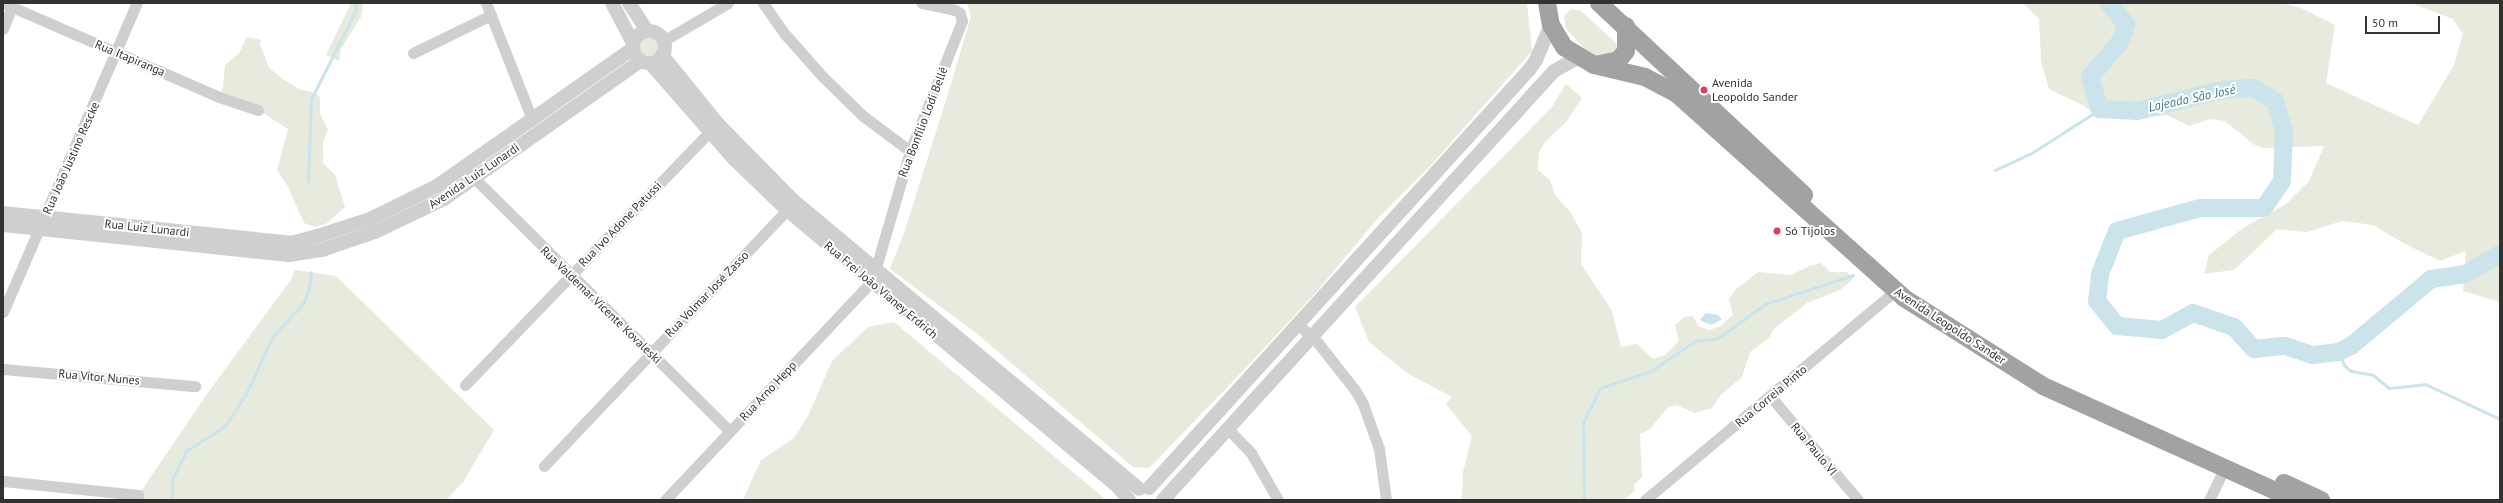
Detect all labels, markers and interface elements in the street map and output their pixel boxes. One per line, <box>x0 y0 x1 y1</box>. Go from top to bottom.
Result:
scale bar <box>2367 8 2442 34</box>
text: 50 m <box>2372 15 2398 30</box>
street label: Rua Itapiranga <box>93 37 167 79</box>
street label: Rua Bonfílio Lodi Bellé <box>895 65 951 179</box>
place label: Avenida Leopoldo Sander <box>1712 76 1798 104</box>
water label: Lajeado São José <box>2147 82 2237 116</box>
marker: Avenida Leopoldo Sander <box>1699 85 1709 95</box>
street label: Rua João Justino Rescke <box>40 100 102 216</box>
street label: Avenida Luiz Lunardi <box>426 140 522 212</box>
street label: Rua Ivo Adone Patussi <box>575 178 665 270</box>
street label: Rua Luiz Lunardi <box>104 216 190 240</box>
place label: Só Tijolos <box>1785 224 1836 238</box>
marker: Só Tijolos <box>1772 226 1782 236</box>
street label: Rua Frei João Vianey Erdrich <box>821 238 941 342</box>
street label: Rua Valdemar Vicente Kovaleski <box>537 243 665 367</box>
street label: Rua Volmar José Zasso <box>662 248 752 340</box>
street label: Avenida Leopoldo Sander <box>1892 285 2008 367</box>
street label: Rua Arno Hepp <box>736 358 800 424</box>
street label: Rua Correia Pinto <box>1732 362 1810 430</box>
street label: Rua Vítor Nunes <box>58 366 140 388</box>
street label: Rua Paulo VI <box>1788 420 1840 478</box>

